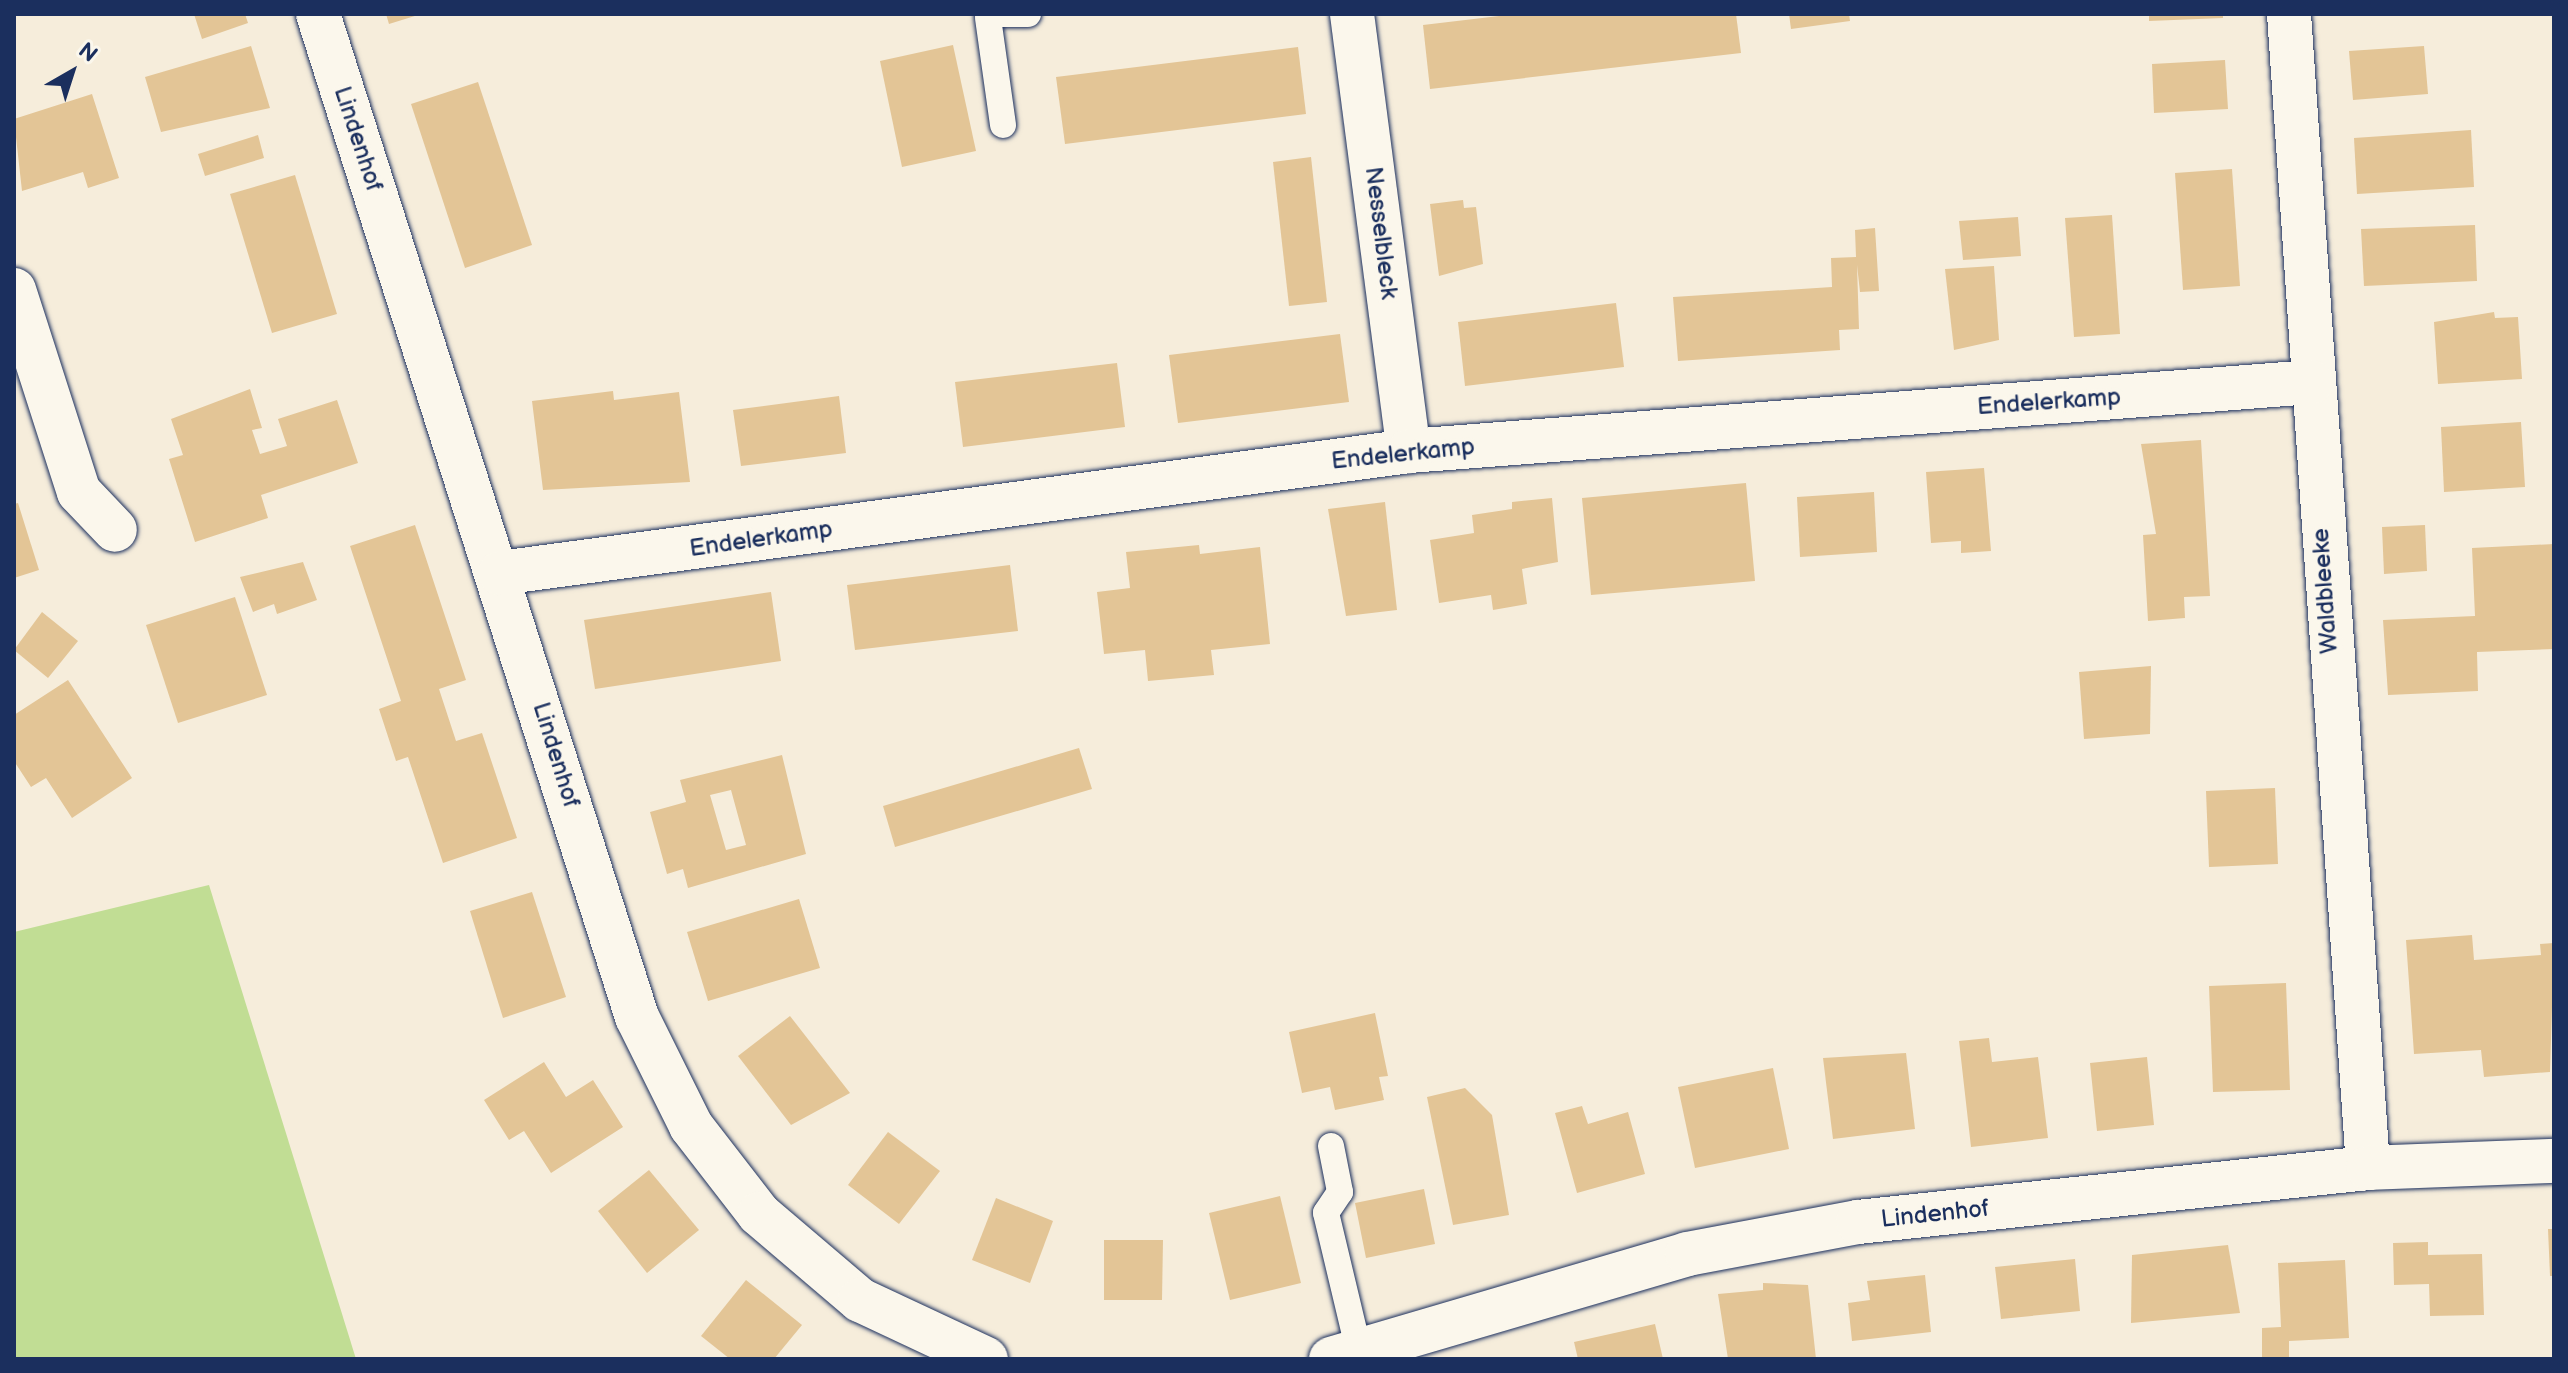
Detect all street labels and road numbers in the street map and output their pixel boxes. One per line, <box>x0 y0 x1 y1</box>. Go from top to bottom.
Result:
street label: Lindenhof <box>328 83 388 195</box>
street label: Nesselbleck <box>1359 165 1403 301</box>
street label: Endelerkamp <box>1976 383 2122 421</box>
street label: Endelerkamp <box>1330 432 1476 476</box>
street label: Endelerkamp <box>688 515 834 563</box>
street label: Waldbleeke <box>2306 527 2344 655</box>
street label: Lindenhof <box>526 699 586 811</box>
street label: Lindenhof <box>1879 1194 1991 1234</box>

